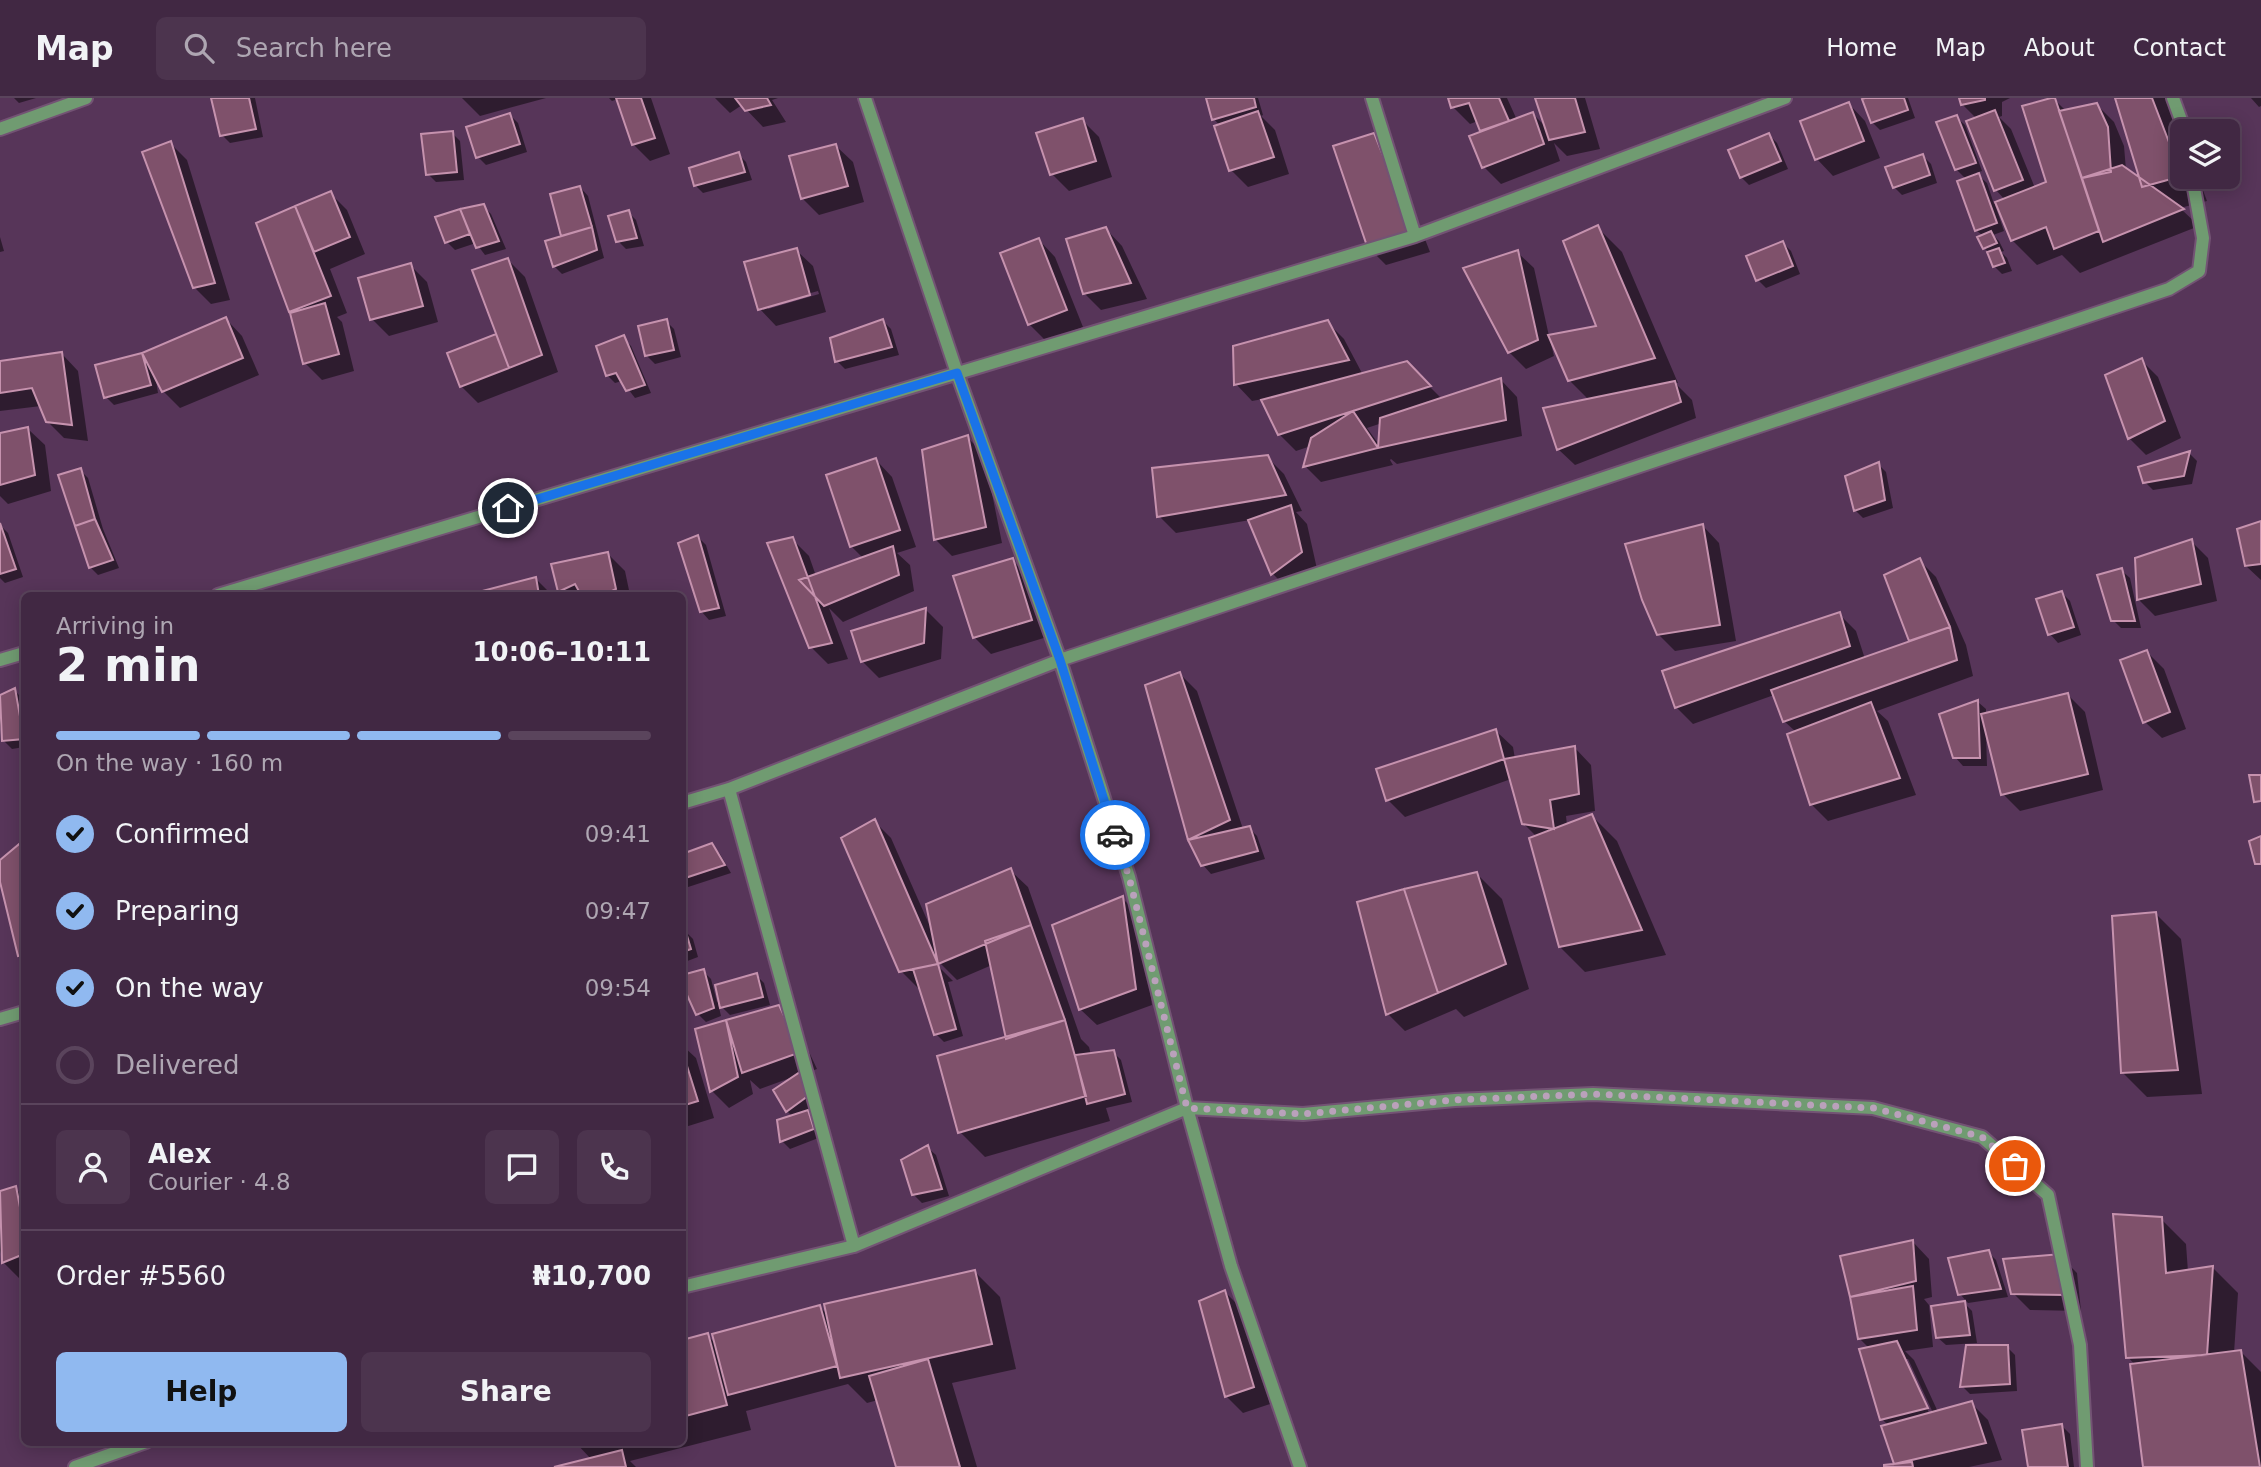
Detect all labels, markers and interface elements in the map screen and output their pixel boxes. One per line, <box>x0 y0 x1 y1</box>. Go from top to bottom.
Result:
search box <box>156 17 646 80</box>
text: Map <box>35 29 114 68</box>
icon: search <box>180 29 218 67</box>
text: Search here <box>236 33 392 63</box>
text: Home <box>1826 34 1897 62</box>
text: Map <box>1935 34 1986 62</box>
text: About <box>2024 34 2095 62</box>
text: Contact <box>2133 34 2226 62</box>
map controls <box>2170 119 2240 189</box>
button: layers <box>2170 119 2240 189</box>
pin <box>478 478 538 538</box>
icon: home <box>489 489 527 527</box>
text: Arriving in <box>56 613 174 639</box>
text: 10:06–10:11 <box>472 637 651 667</box>
text: 2 min <box>56 638 200 692</box>
text: On the way · 160 m <box>56 750 283 776</box>
courier <box>1080 800 1150 870</box>
icon: check <box>56 815 94 853</box>
icon: car <box>1096 816 1134 854</box>
text: Confirmed <box>115 819 250 849</box>
text: 09:41 <box>585 821 651 847</box>
icon: check <box>56 892 94 930</box>
text: Preparing <box>115 896 240 926</box>
text: 09:47 <box>585 898 651 924</box>
icon: check <box>56 969 94 1007</box>
text: On the way <box>115 973 264 1003</box>
text: 09:54 <box>585 975 651 1001</box>
text: Delivered <box>115 1050 239 1080</box>
button: person <box>56 1130 130 1204</box>
button: chat <box>485 1130 559 1204</box>
button: phone <box>577 1130 651 1204</box>
pin <box>1985 1136 2045 1196</box>
text: Alex <box>148 1139 211 1169</box>
icon: bag <box>1996 1147 2034 1185</box>
text: Courier · 4.8 <box>148 1169 291 1195</box>
text: Order #5560 <box>56 1261 226 1291</box>
text: ₦10,700 <box>533 1261 651 1291</box>
button: Help <box>56 1352 347 1432</box>
button: Share <box>361 1352 651 1432</box>

